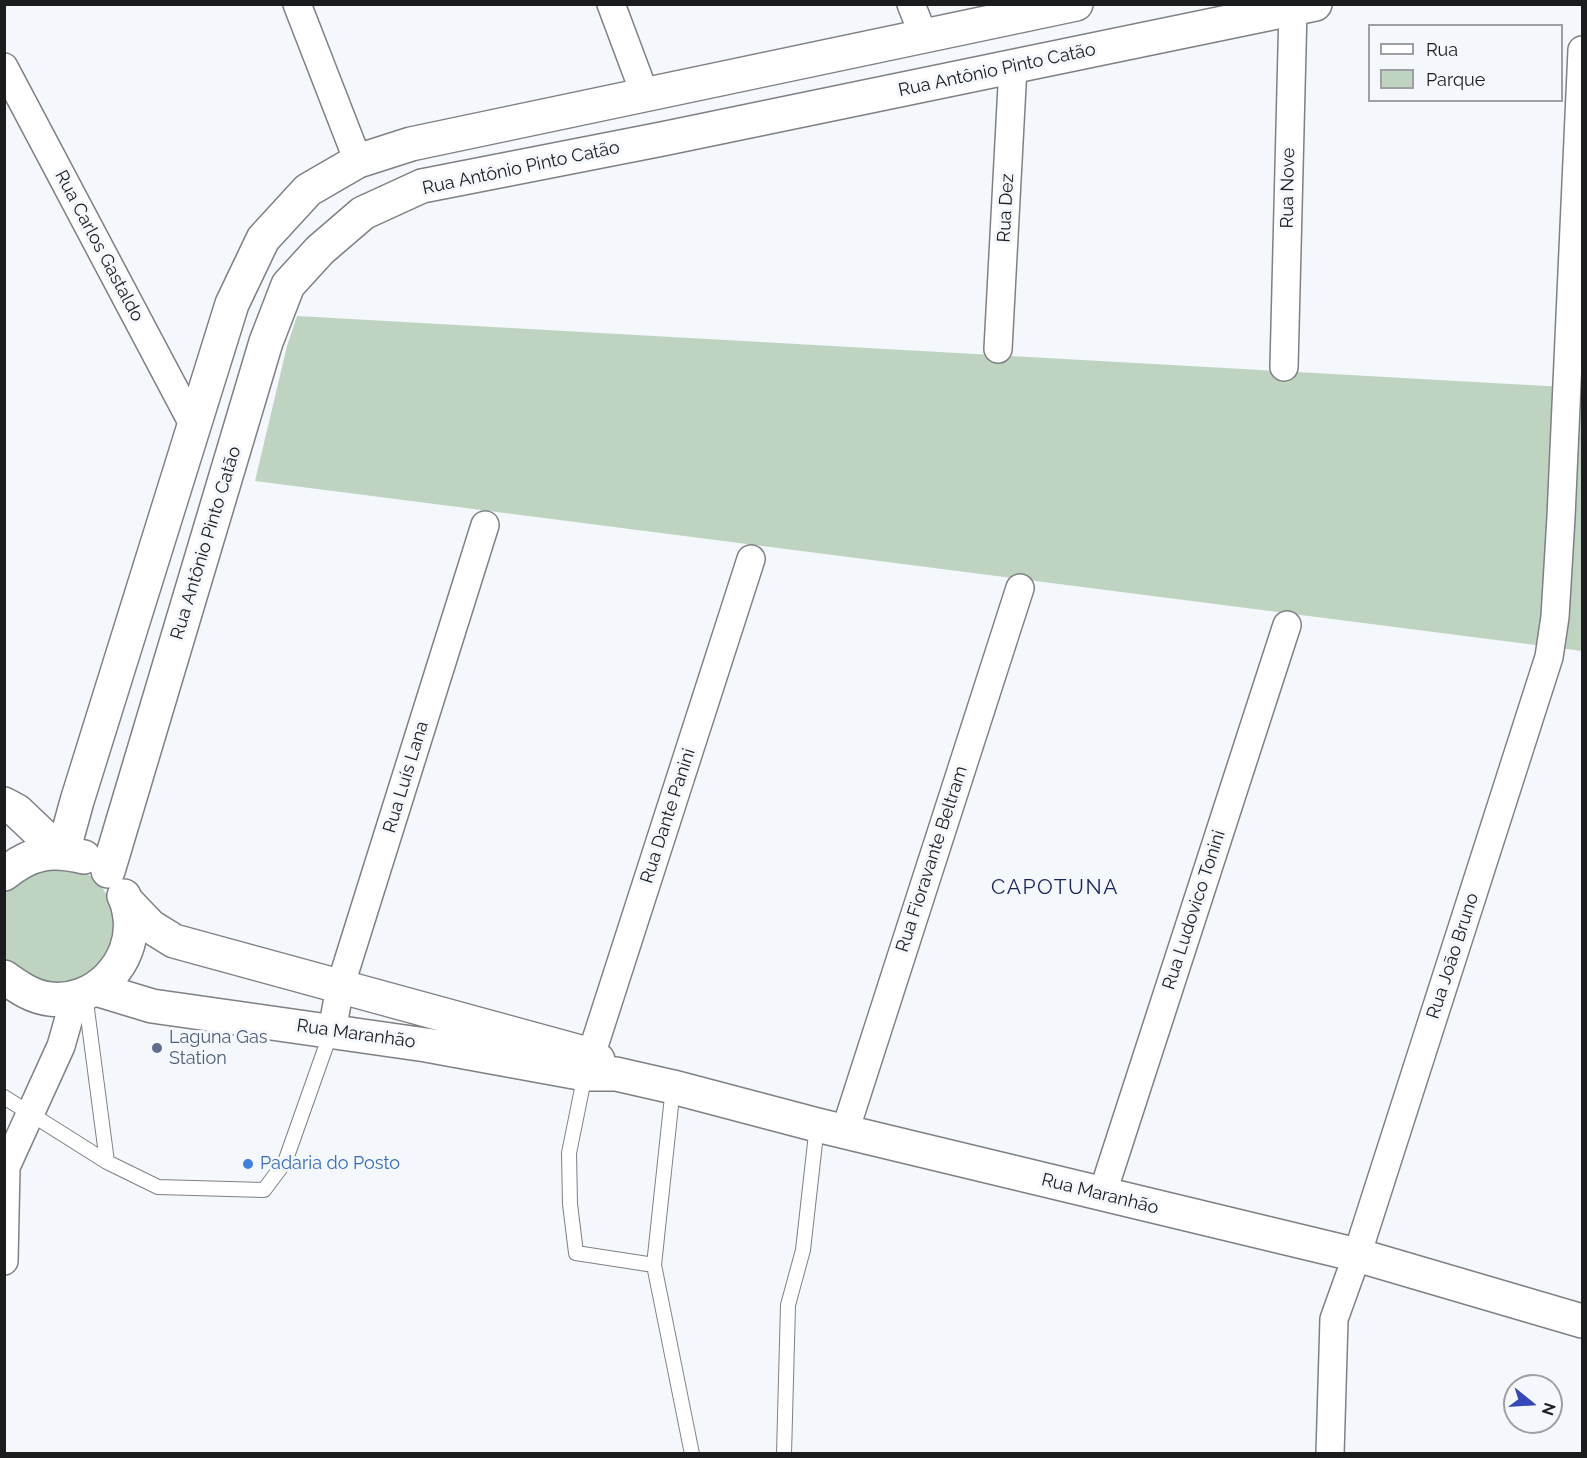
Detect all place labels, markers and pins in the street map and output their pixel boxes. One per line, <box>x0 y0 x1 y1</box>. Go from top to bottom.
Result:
place label: Laguna Gas Station <box>169 1027 267 1070</box>
marker: Laguna Gas Station <box>150 1041 164 1055</box>
place label: Padaria do Posto <box>260 1153 400 1175</box>
marker: Padaria do Posto <box>241 1157 255 1171</box>

